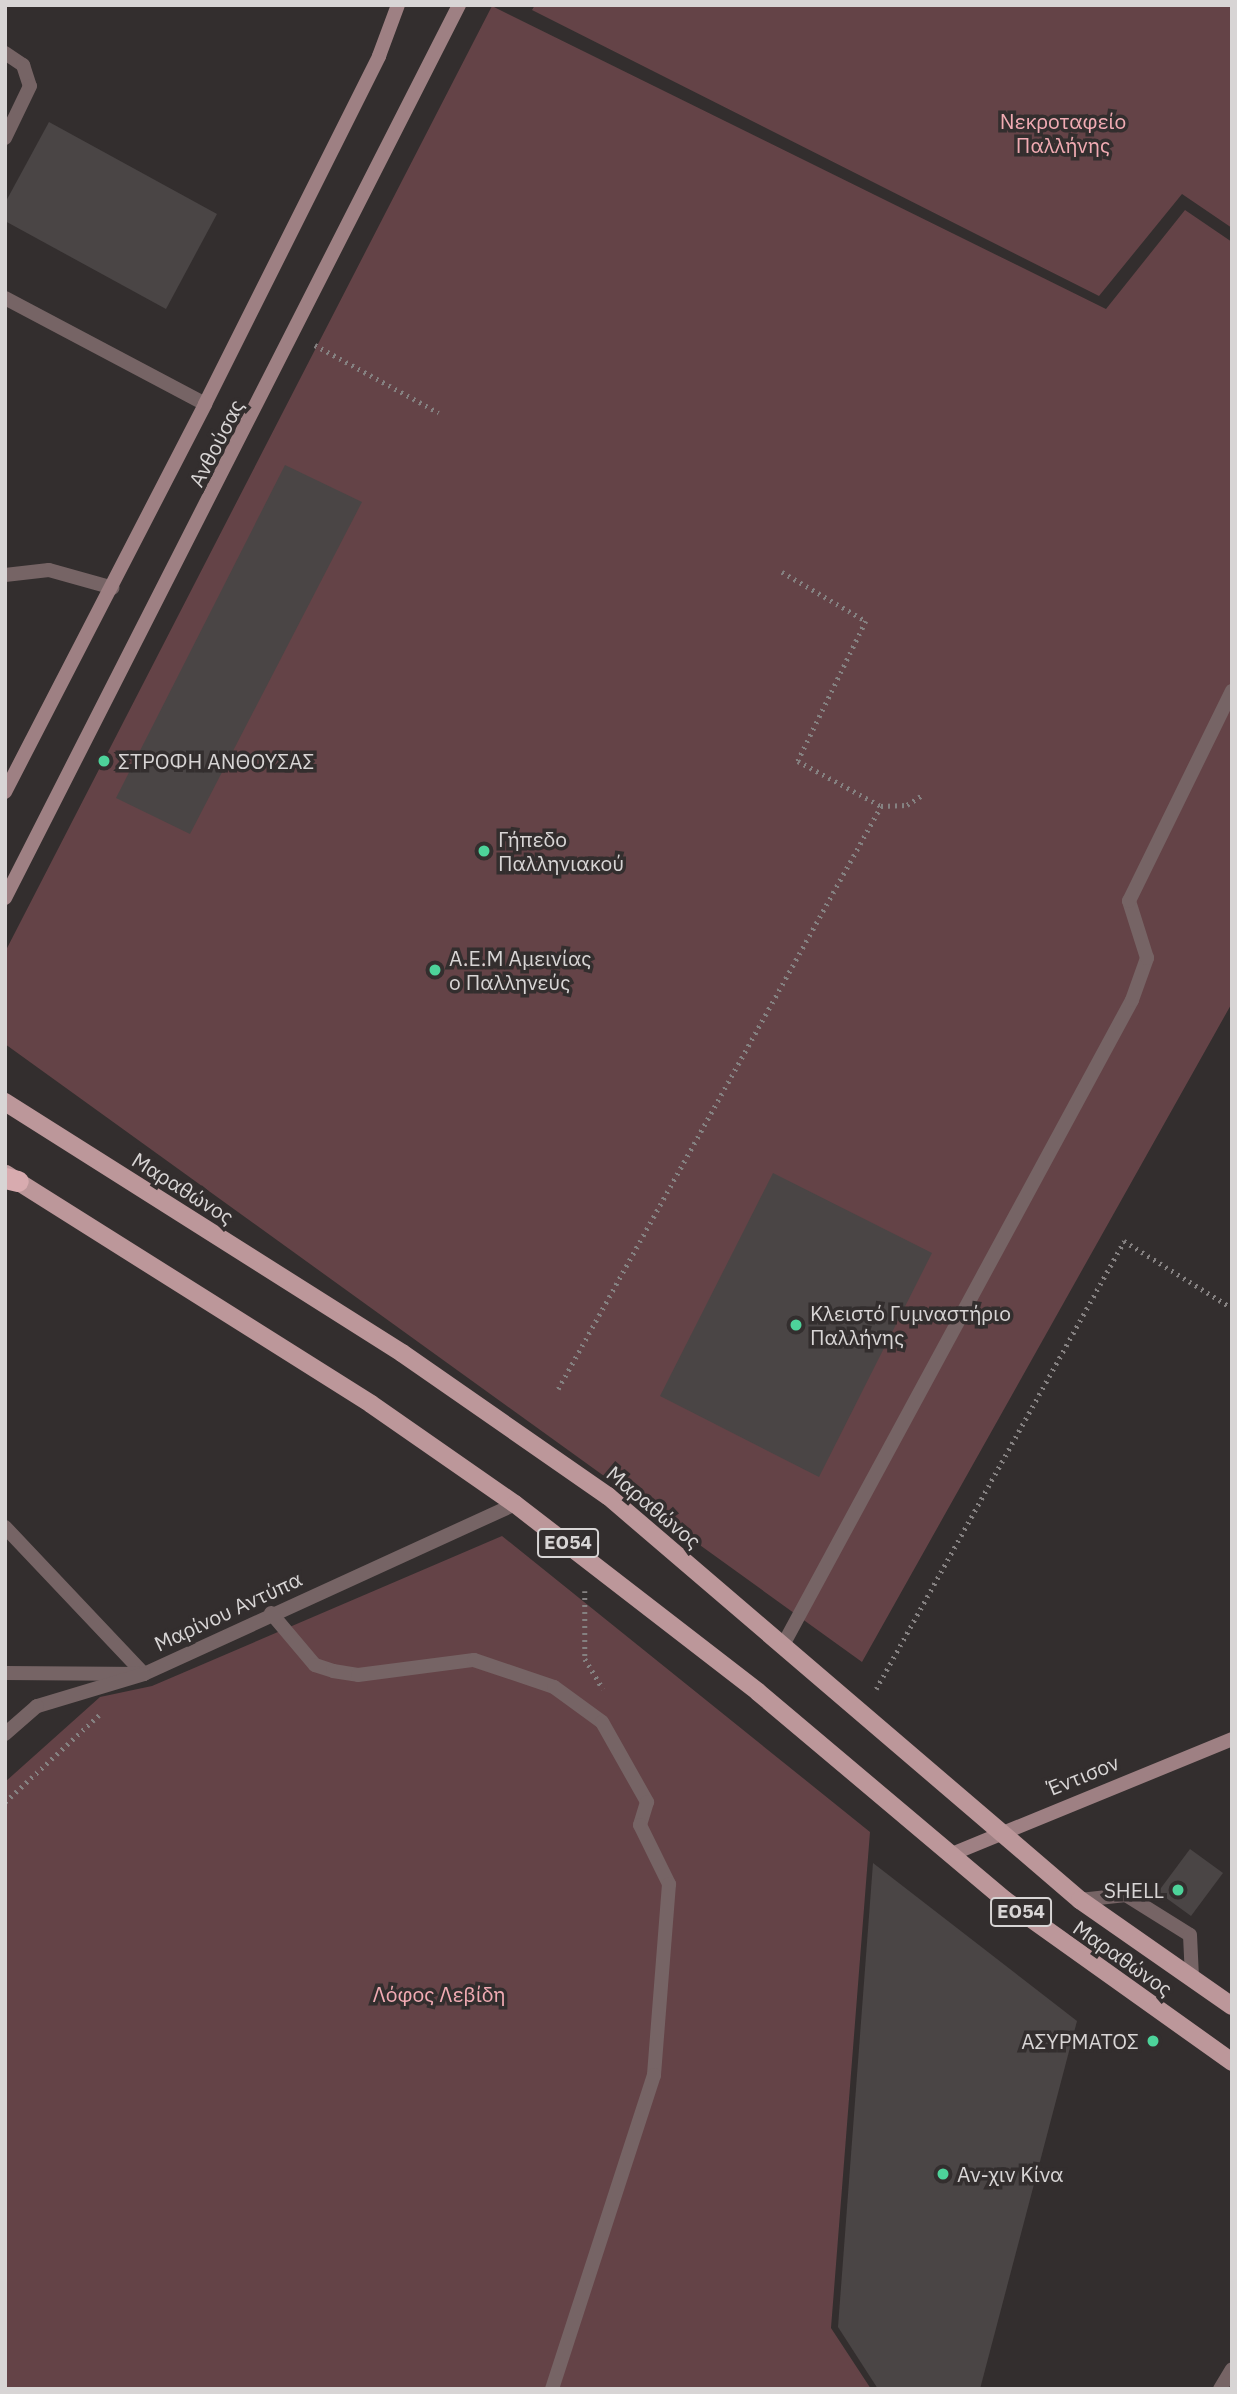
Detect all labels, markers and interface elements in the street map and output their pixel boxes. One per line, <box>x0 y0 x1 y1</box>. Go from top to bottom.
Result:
park label: Νεκροταφείο Παλλήνης <box>1000 108 1126 158</box>
street label: Ανθούσας <box>183 395 249 491</box>
place label: ΣΤΡΟΦΗ ΑΝΘΟΥΣΑΣ <box>118 748 314 774</box>
marker: ΣΤΡΟΦΗ ΑΝΘΟΥΣΑΣ <box>96 753 112 769</box>
place label: Γήπεδο Παλληνιακού <box>498 826 624 876</box>
marker: Γήπεδο Παλληνιακού <box>476 843 492 859</box>
place label: Α.Ε.Μ Αμεινίας ο Παλληνεύς <box>449 945 591 995</box>
marker: Α.Ε.Μ Αμεινίας ο Παλληνεύς <box>427 962 443 978</box>
street label: Μαραθώνος <box>127 1147 239 1229</box>
place label: Κλειστό Γυμναστήριο Παλλήνης <box>810 1300 1011 1350</box>
marker: Κλειστό Γυμναστήριο Παλλήνης <box>788 1317 804 1333</box>
street label: Μαραθώνος <box>602 1460 706 1554</box>
road number: ΕΟ54 <box>536 1527 600 1558</box>
street label: Μαρίνου Αντύπα <box>150 1566 306 1656</box>
street label: Έντισον <box>1044 1749 1122 1801</box>
place label: SHELL <box>1104 1877 1164 1903</box>
marker: SHELL <box>1170 1882 1186 1898</box>
road number: ΕΟ54 <box>990 1896 1052 1928</box>
street label: Μαραθώνος <box>1069 1915 1177 2001</box>
park label: Λόφος Λεβίδη <box>372 1981 506 2007</box>
place label: ΑΣΥΡΜΑΤΟΣ <box>1021 2028 1139 2054</box>
marker: ΑΣΥΡΜΑΤΟΣ <box>1145 2033 1161 2049</box>
place label: Αν-χιν Κίνα <box>957 2161 1064 2187</box>
marker: Αν-χιν Κίνα <box>935 2166 951 2182</box>

